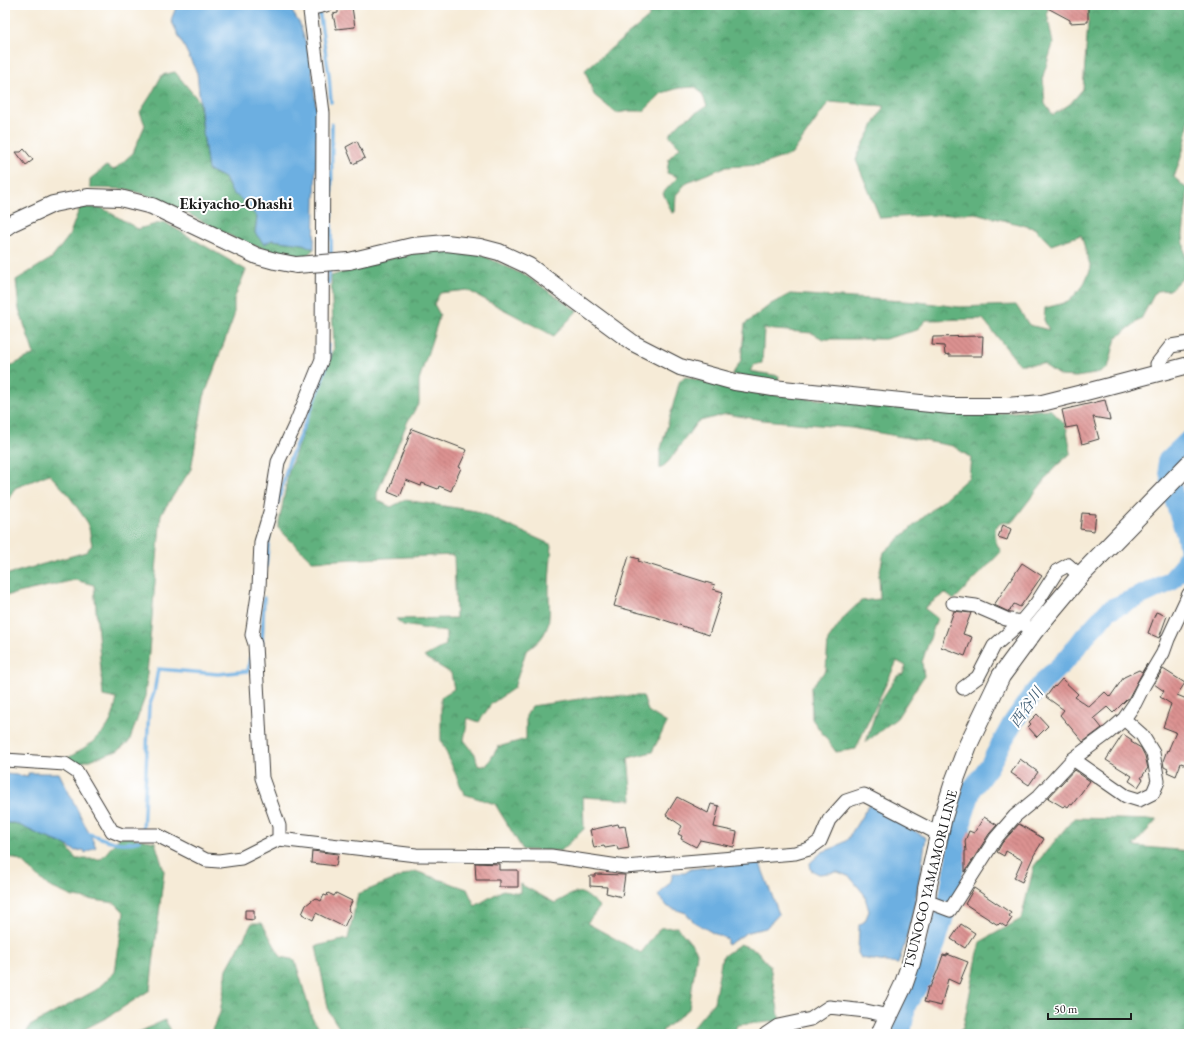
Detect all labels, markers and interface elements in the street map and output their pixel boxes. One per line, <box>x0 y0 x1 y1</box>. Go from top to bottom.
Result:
district label: Ekiyacho-Ohashi <box>179 193 293 214</box>
water label: 西谷川 <box>1005 682 1048 731</box>
street label: TSUNOGO YAMAMORI LINE <box>899 788 961 970</box>
scale bar <box>1048 995 1131 1021</box>
text: 50 m <box>1054 1001 1078 1017</box>

